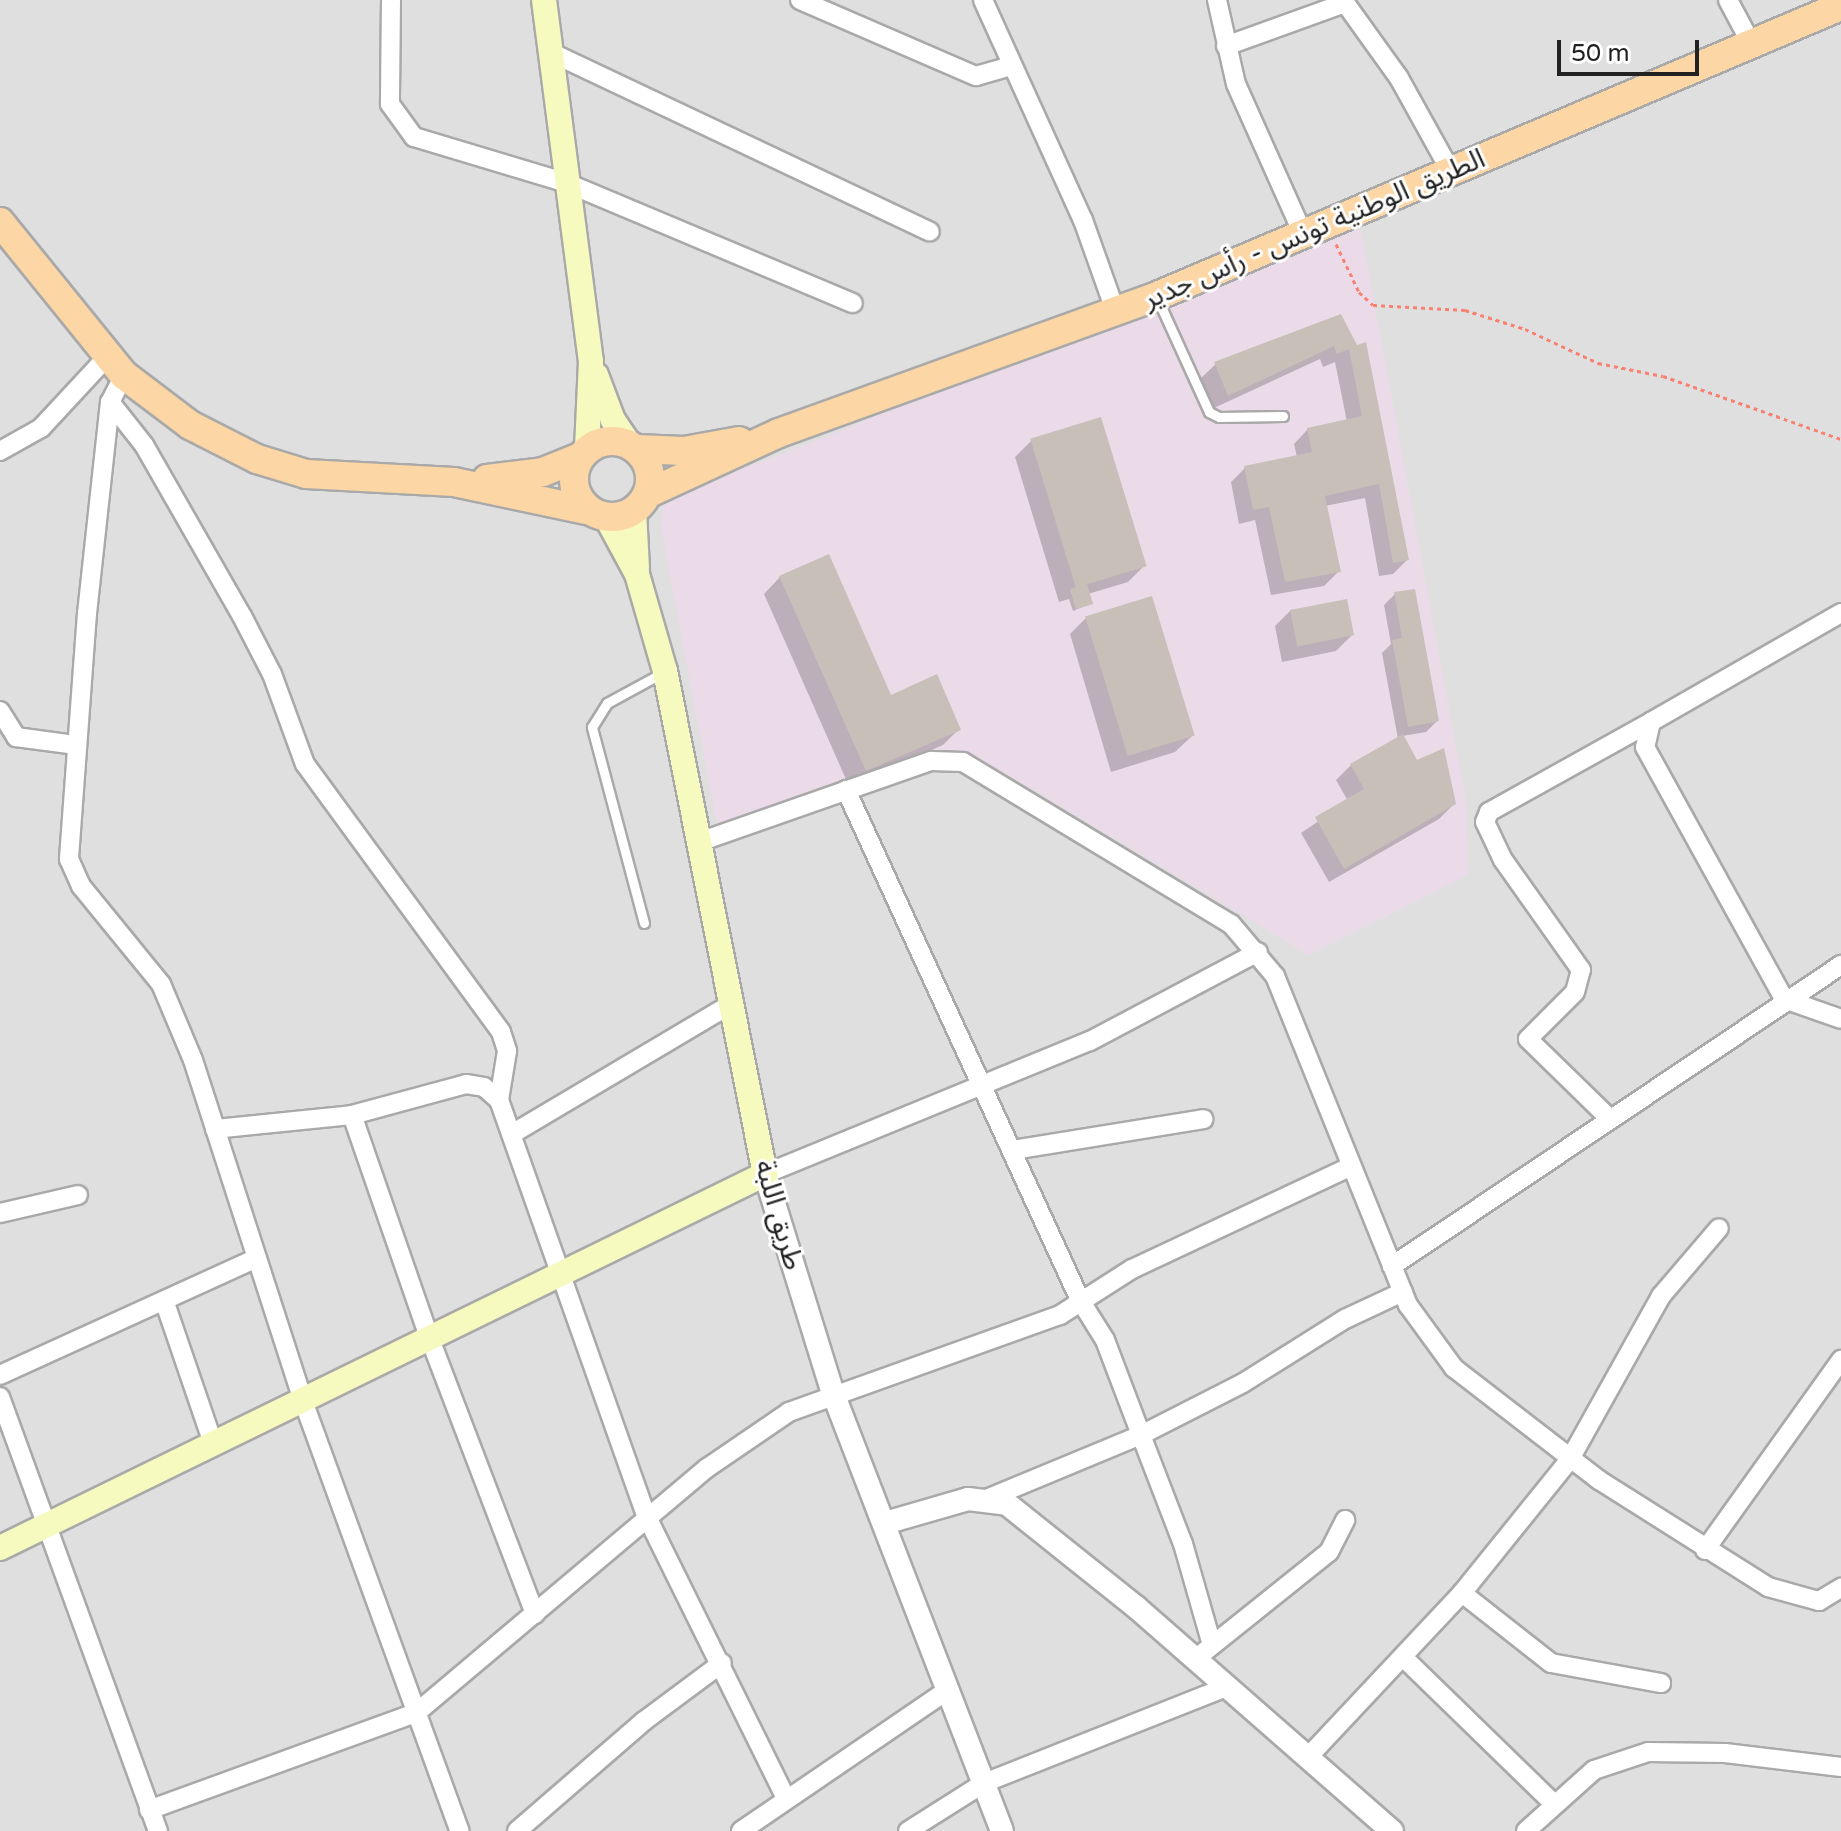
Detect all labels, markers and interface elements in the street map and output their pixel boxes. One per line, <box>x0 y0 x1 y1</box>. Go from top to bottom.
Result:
scale bar <box>1561 24 1703 74</box>
text: 50 m <box>1571 39 1629 68</box>
street label: الطريق الوطنية تونس - رأس جدير <box>1138 142 1490 316</box>
street label: طريق اللبة <box>747 1156 811 1274</box>

